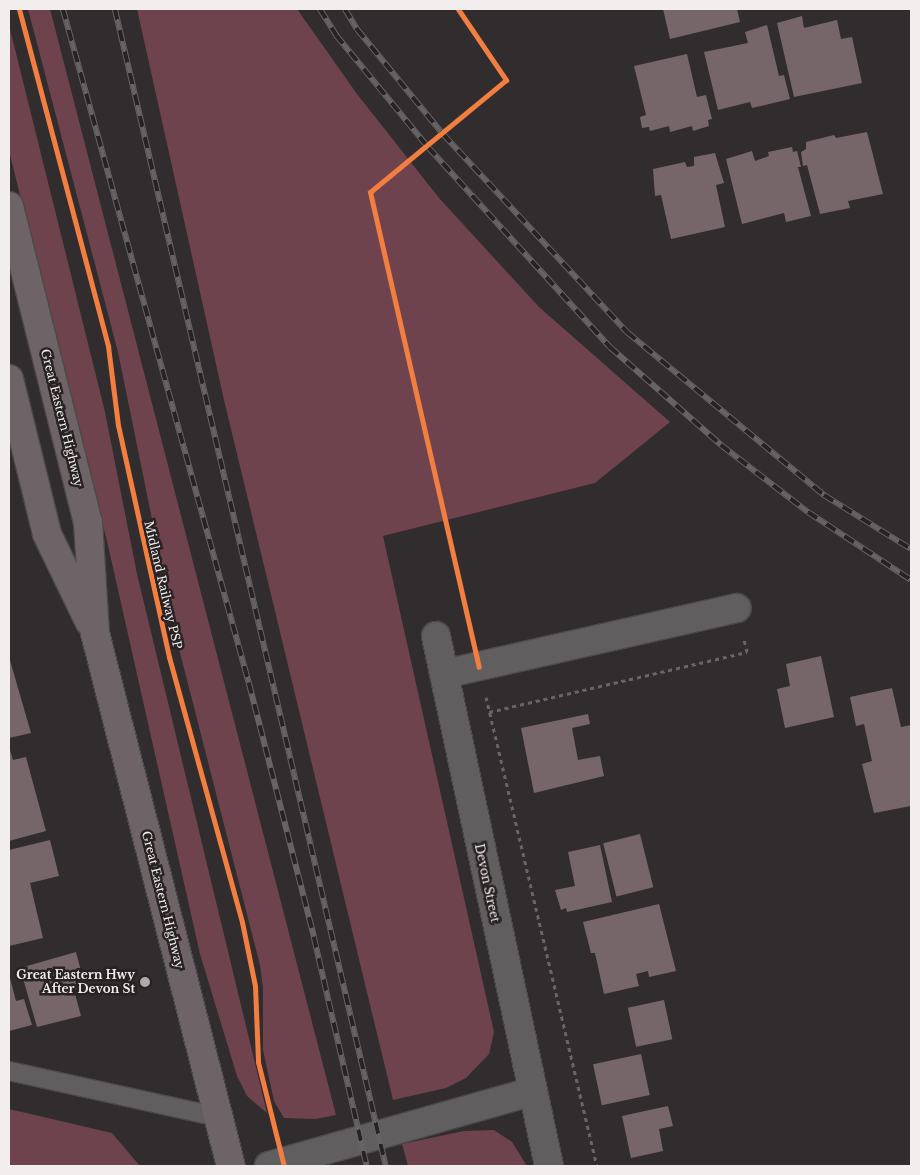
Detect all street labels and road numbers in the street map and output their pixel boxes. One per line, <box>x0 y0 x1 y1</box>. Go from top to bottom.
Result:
street label: Great Eastern Highway <box>38 347 86 489</box>
street label: Midland Railway PSP <box>141 519 185 651</box>
street label: Great Eastern Highway <box>139 829 187 971</box>
street label: Devon Street <box>472 842 502 924</box>

